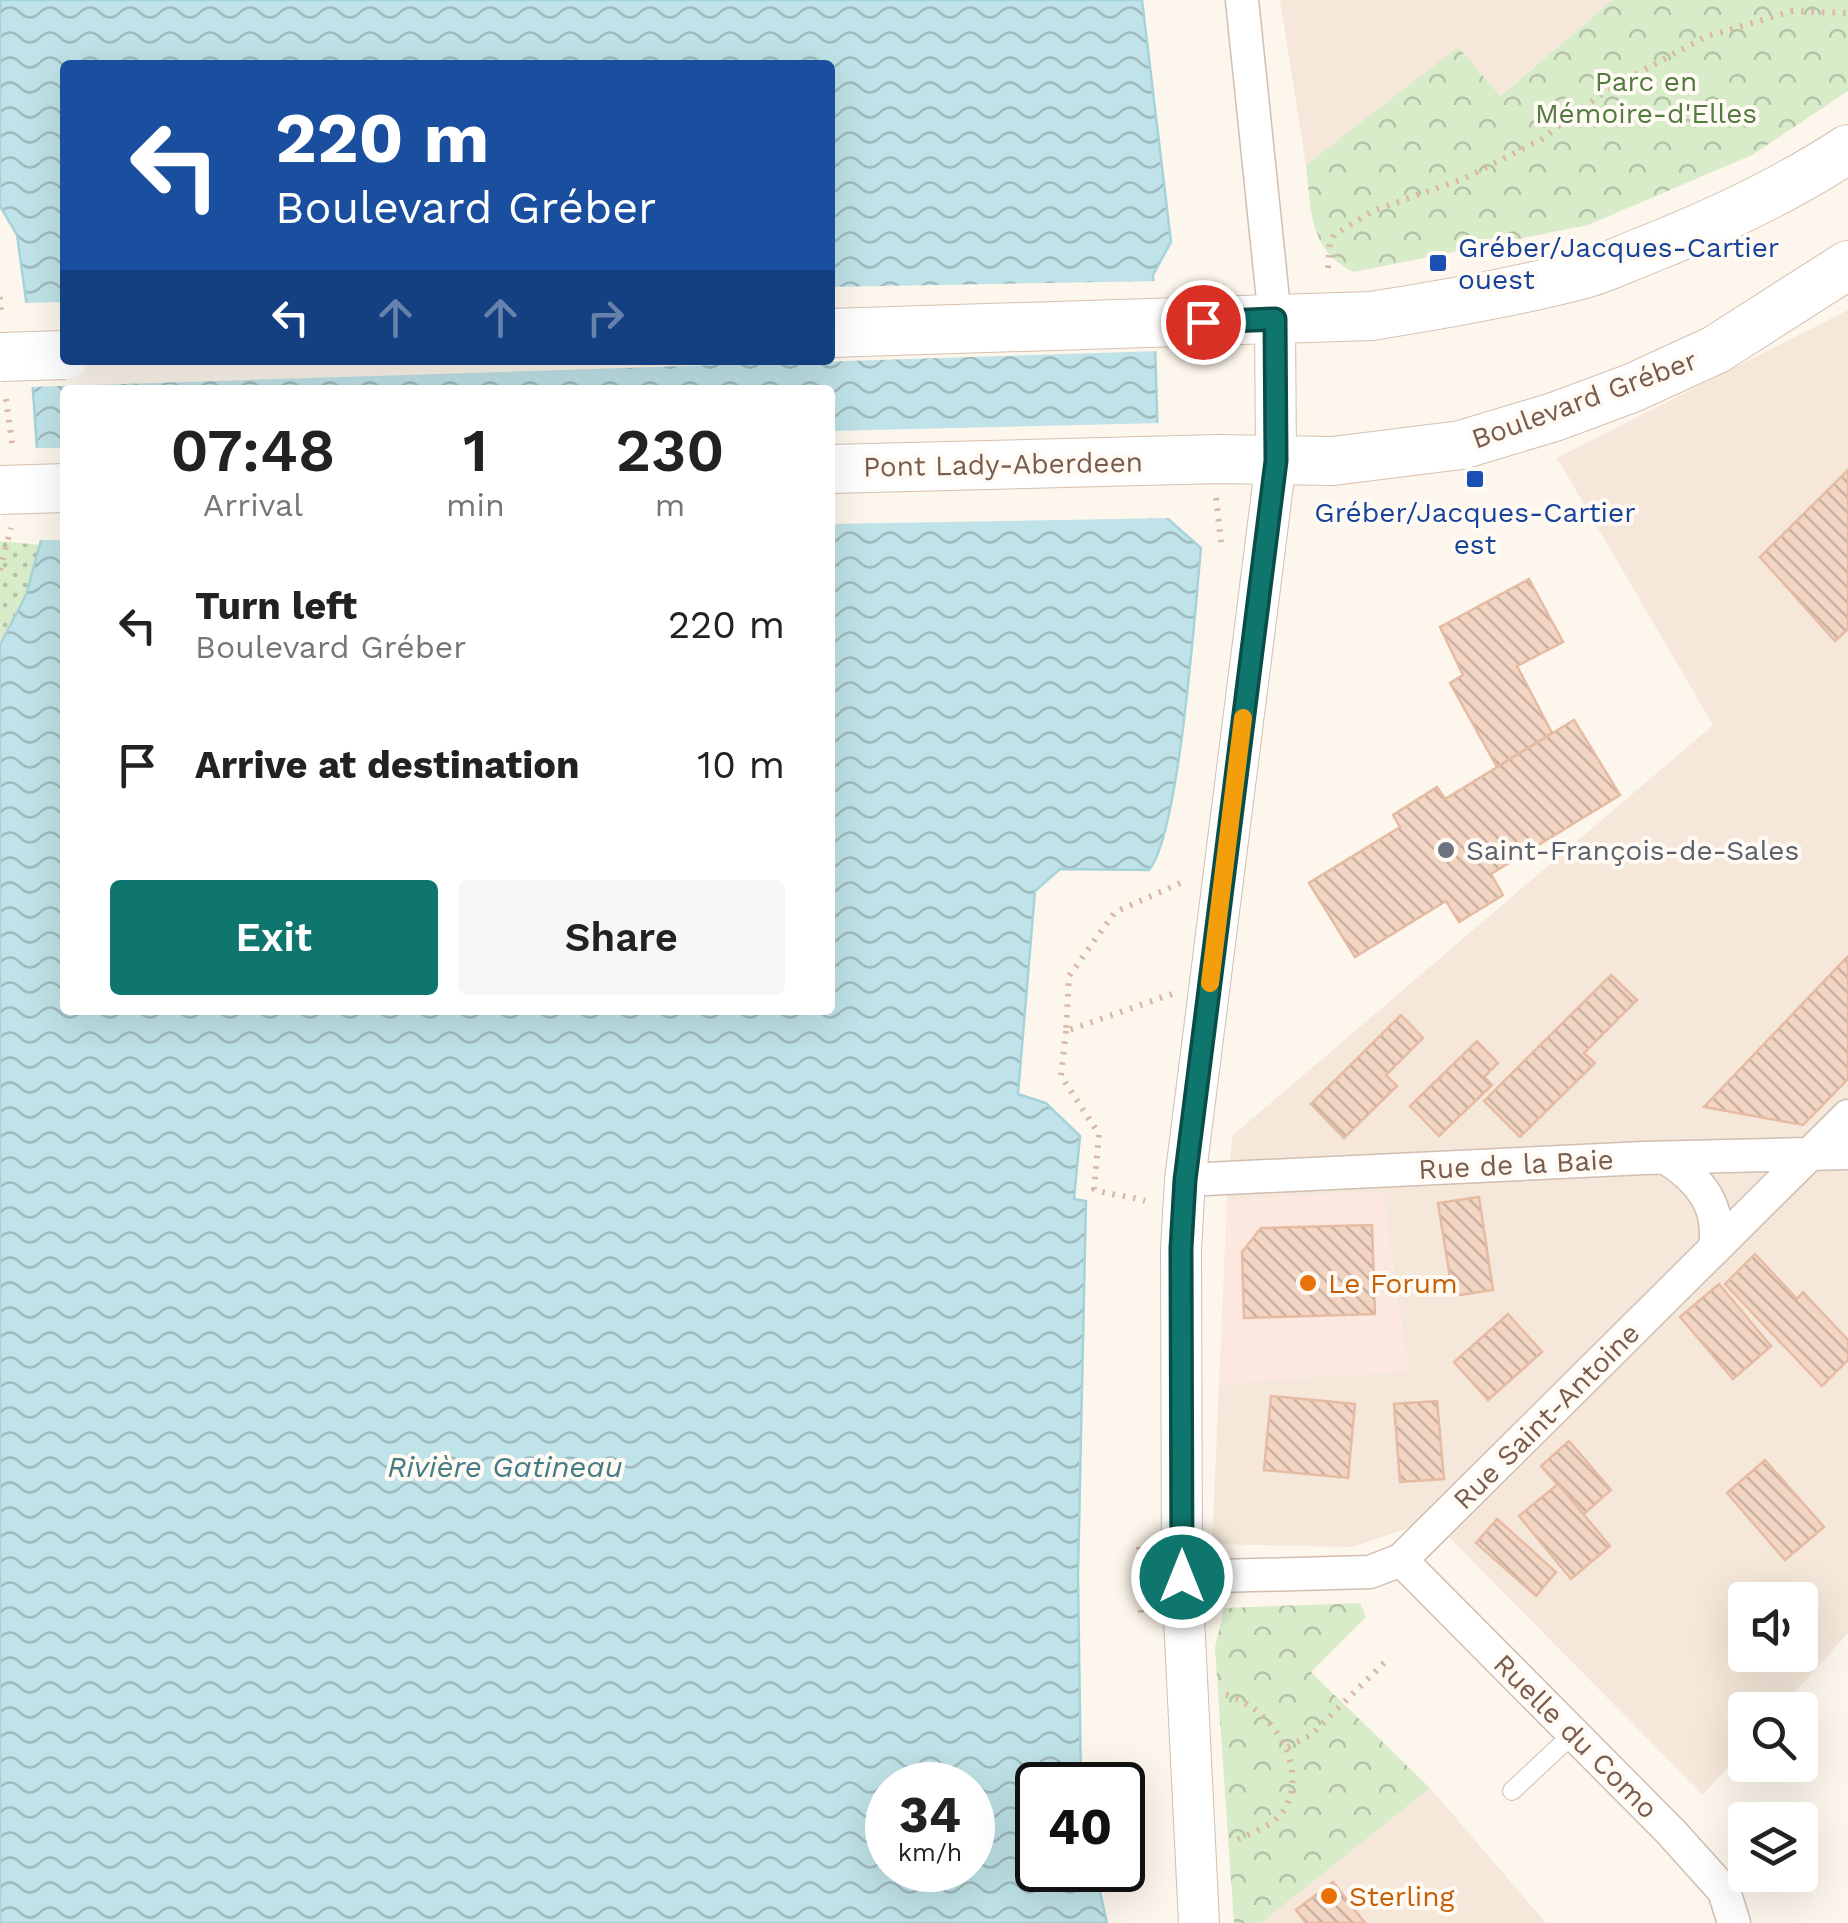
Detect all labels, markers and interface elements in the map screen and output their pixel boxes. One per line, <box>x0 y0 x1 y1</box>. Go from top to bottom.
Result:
park label: Parc en Mémoire-d'Elles <box>1535 65 1757 130</box>
text: 220 m <box>275 97 489 179</box>
icon: left <box>110 100 240 230</box>
text: Boulevard Gréber <box>275 181 656 234</box>
place label: Gréber/Jacques-Cartier ouest <box>1458 231 1779 296</box>
marker: Gréber/Jacques-Cartier ouest <box>1427 252 1449 274</box>
pin <box>1161 280 1246 365</box>
icon: left <box>263 290 318 345</box>
icon: ahead <box>368 290 423 345</box>
icon: ahead <box>473 290 528 345</box>
icon: right <box>578 290 633 345</box>
icon: arrive <box>1176 295 1231 350</box>
street label: Boulevard Gréber <box>1467 343 1701 456</box>
text: 07:48 <box>171 415 335 486</box>
text: 1 <box>463 415 488 486</box>
text: 230 <box>615 415 724 486</box>
street label: Pont Lady-Aberdeen <box>863 446 1143 483</box>
marker: Gréber/Jacques-Cartier est <box>1464 468 1486 490</box>
text: Arrival <box>203 486 303 524</box>
text: min <box>446 486 505 524</box>
text: m <box>655 486 685 524</box>
place label: Gréber/Jacques-Cartier est <box>1314 496 1636 561</box>
text: Turn left <box>195 584 357 628</box>
icon: left <box>110 598 165 653</box>
text: 220 m <box>668 603 785 647</box>
text: Boulevard Gréber <box>195 628 466 666</box>
icon: arrive <box>110 738 165 793</box>
text: Arrive at destination <box>195 743 580 787</box>
text: 10 m <box>697 743 785 787</box>
place label: Saint-François-de-Sales <box>1466 834 1799 867</box>
marker: Saint-François-de-Sales <box>1435 839 1457 861</box>
button: Exit <box>110 880 438 995</box>
button: Share <box>458 880 785 995</box>
street label: Rue de la Baie <box>1417 1143 1615 1186</box>
place label: Le Forum <box>1328 1267 1458 1300</box>
marker: Le Forum <box>1297 1272 1319 1294</box>
street label: Rue Saint-Antoine <box>1446 1316 1646 1516</box>
water label: Rivière Gatineau <box>387 1449 623 1484</box>
position arrow <box>1130 1525 1234 1629</box>
map controls <box>1728 1582 1818 1892</box>
button: sound <box>1728 1582 1818 1672</box>
street label: Ruelle du Como <box>1487 1647 1665 1825</box>
button: search <box>1728 1692 1818 1782</box>
speed limit sign: 40 <box>1015 1762 1145 1892</box>
text: 34 <box>899 1785 961 1844</box>
button: layers <box>1728 1802 1818 1892</box>
text: km/h <box>898 1838 962 1867</box>
place label: Sterling <box>1349 1880 1455 1913</box>
marker: Sterling <box>1318 1885 1340 1907</box>

